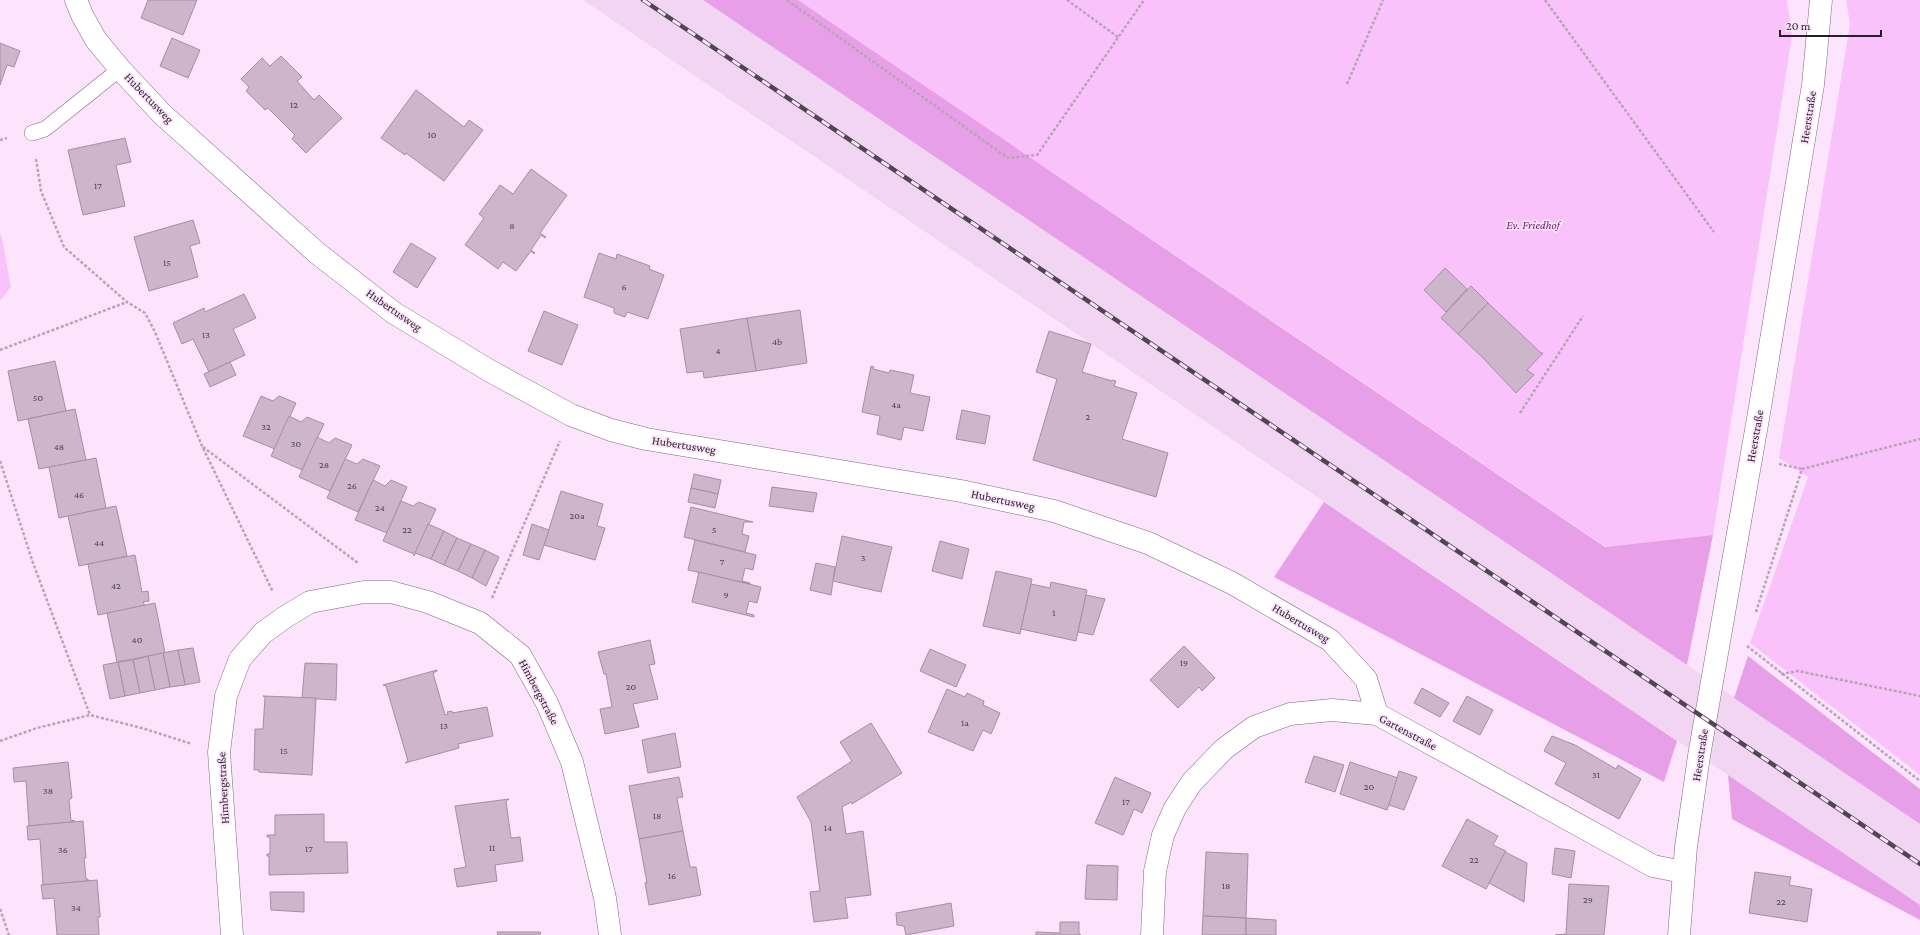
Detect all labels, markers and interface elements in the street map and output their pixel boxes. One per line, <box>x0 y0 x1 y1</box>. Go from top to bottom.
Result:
scale bar <box>1780 12 1881 38</box>
text: 20 m <box>1786 19 1811 33</box>
street label: Hubertusweg <box>121 70 177 126</box>
street label: Heerstraße <box>1797 90 1819 144</box>
house number: 12 <box>290 99 298 110</box>
house number: 10 <box>428 129 437 140</box>
house number: 17 <box>94 180 102 191</box>
park label: Ev. Friedhof <box>1506 218 1562 232</box>
house number: 8 <box>509 220 515 231</box>
house number: 15 <box>163 257 171 268</box>
house number: 6 <box>621 281 627 292</box>
street label: Hubertusweg <box>363 286 425 334</box>
house number: 13 <box>202 329 210 340</box>
house number: 4b <box>772 336 782 347</box>
house number: 4 <box>715 345 721 356</box>
house number: 50 <box>33 392 44 403</box>
house number: 4a <box>891 399 901 410</box>
street label: Heerstraße <box>1744 409 1766 463</box>
house number: 2 <box>1086 411 1091 422</box>
house number: 32 <box>261 421 271 432</box>
street label: Hubertusweg <box>651 433 717 457</box>
house number: 30 <box>291 438 302 449</box>
house number: 48 <box>54 441 64 452</box>
house number: 28 <box>319 459 329 470</box>
house number: 26 <box>347 480 357 491</box>
street label: Hubertusweg <box>970 486 1036 514</box>
house number: 46 <box>74 489 84 500</box>
house number: 24 <box>375 502 385 513</box>
house number: 20a <box>569 510 585 521</box>
house number: 22 <box>402 524 412 535</box>
house number: 5 <box>712 524 717 535</box>
house number: 44 <box>94 537 104 548</box>
house number: 3 <box>861 552 866 563</box>
house number: 7 <box>720 556 725 567</box>
house number: 42 <box>111 580 121 591</box>
house number: 9 <box>723 589 729 600</box>
street label: Hubertusweg <box>1270 600 1333 646</box>
house number: 1 <box>1052 607 1056 618</box>
house number: 40 <box>132 634 143 645</box>
street label: Himbergstraße <box>516 657 562 727</box>
house number: 19 <box>1180 657 1188 668</box>
house number: 20 <box>626 681 637 692</box>
street label: Gartenstraße <box>1377 711 1439 753</box>
house number: 1a <box>961 717 969 728</box>
house number: 13 <box>440 720 448 731</box>
street label: Heerstraße <box>1689 728 1711 782</box>
house number: 15 <box>280 745 288 756</box>
street label: Himbergstraße <box>214 752 232 824</box>
house number: 31 <box>1592 769 1600 780</box>
house number: 20 <box>1364 781 1375 792</box>
house number: 38 <box>43 785 53 796</box>
house number: 17 <box>1122 796 1130 807</box>
house number: 18 <box>653 810 661 821</box>
house number: 14 <box>824 822 832 833</box>
house number: 11 <box>489 842 495 853</box>
house number: 17 <box>305 843 313 854</box>
house number: 36 <box>58 844 68 855</box>
house number: 22 <box>1469 854 1479 865</box>
house number: 16 <box>668 870 676 881</box>
house number: 18 <box>1222 880 1230 891</box>
house number: 29 <box>1583 894 1593 905</box>
house number: 22 <box>1776 896 1786 907</box>
house number: 34 <box>71 902 81 913</box>

